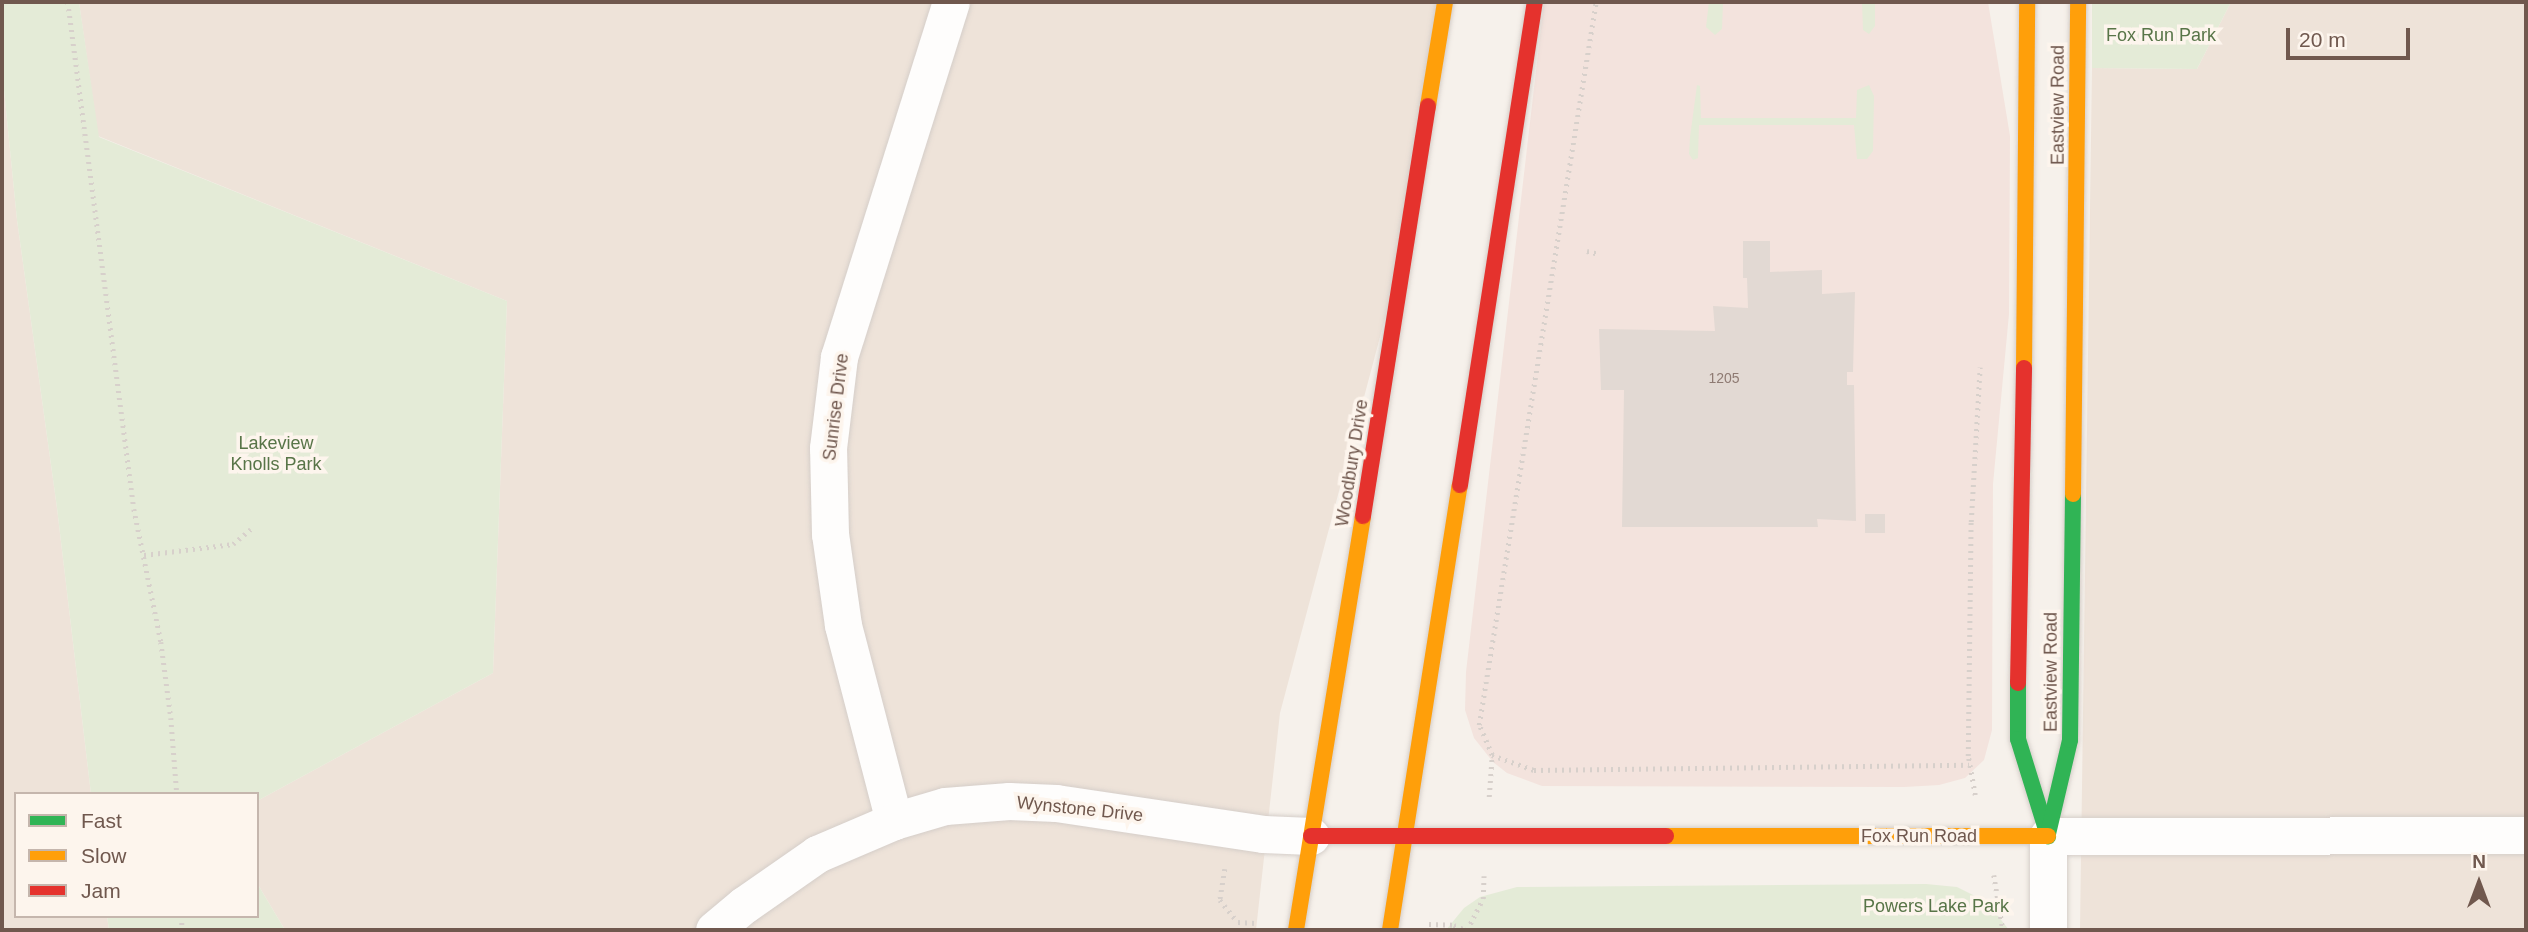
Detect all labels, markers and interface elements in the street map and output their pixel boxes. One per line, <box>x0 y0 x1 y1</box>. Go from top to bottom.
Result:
scale bar <box>2290 14 2414 58</box>
park label: Fox Run Park <box>2106 24 2216 46</box>
text: 20 m <box>2299 28 2346 51</box>
street label: Eastview Road <box>2047 45 2069 165</box>
street label: Sunrise Drive <box>819 352 853 462</box>
house number: 1205 <box>1708 370 1740 386</box>
street label: Woodbury Drive <box>1331 398 1373 528</box>
park label: Lakeview Knolls Park <box>230 433 322 476</box>
street label: Eastview Road <box>2040 612 2062 732</box>
legend <box>14 792 259 918</box>
street label: Wynstone Drive <box>1016 792 1144 826</box>
text: Fast <box>81 809 122 832</box>
street label: Fox Run Road <box>1861 825 1977 847</box>
text: Slow <box>81 844 127 867</box>
north arrow <box>2444 848 2514 918</box>
text: N <box>2472 851 2486 872</box>
text: Jam <box>81 879 121 902</box>
park label: Powers Lake Park <box>1863 895 2009 917</box>

